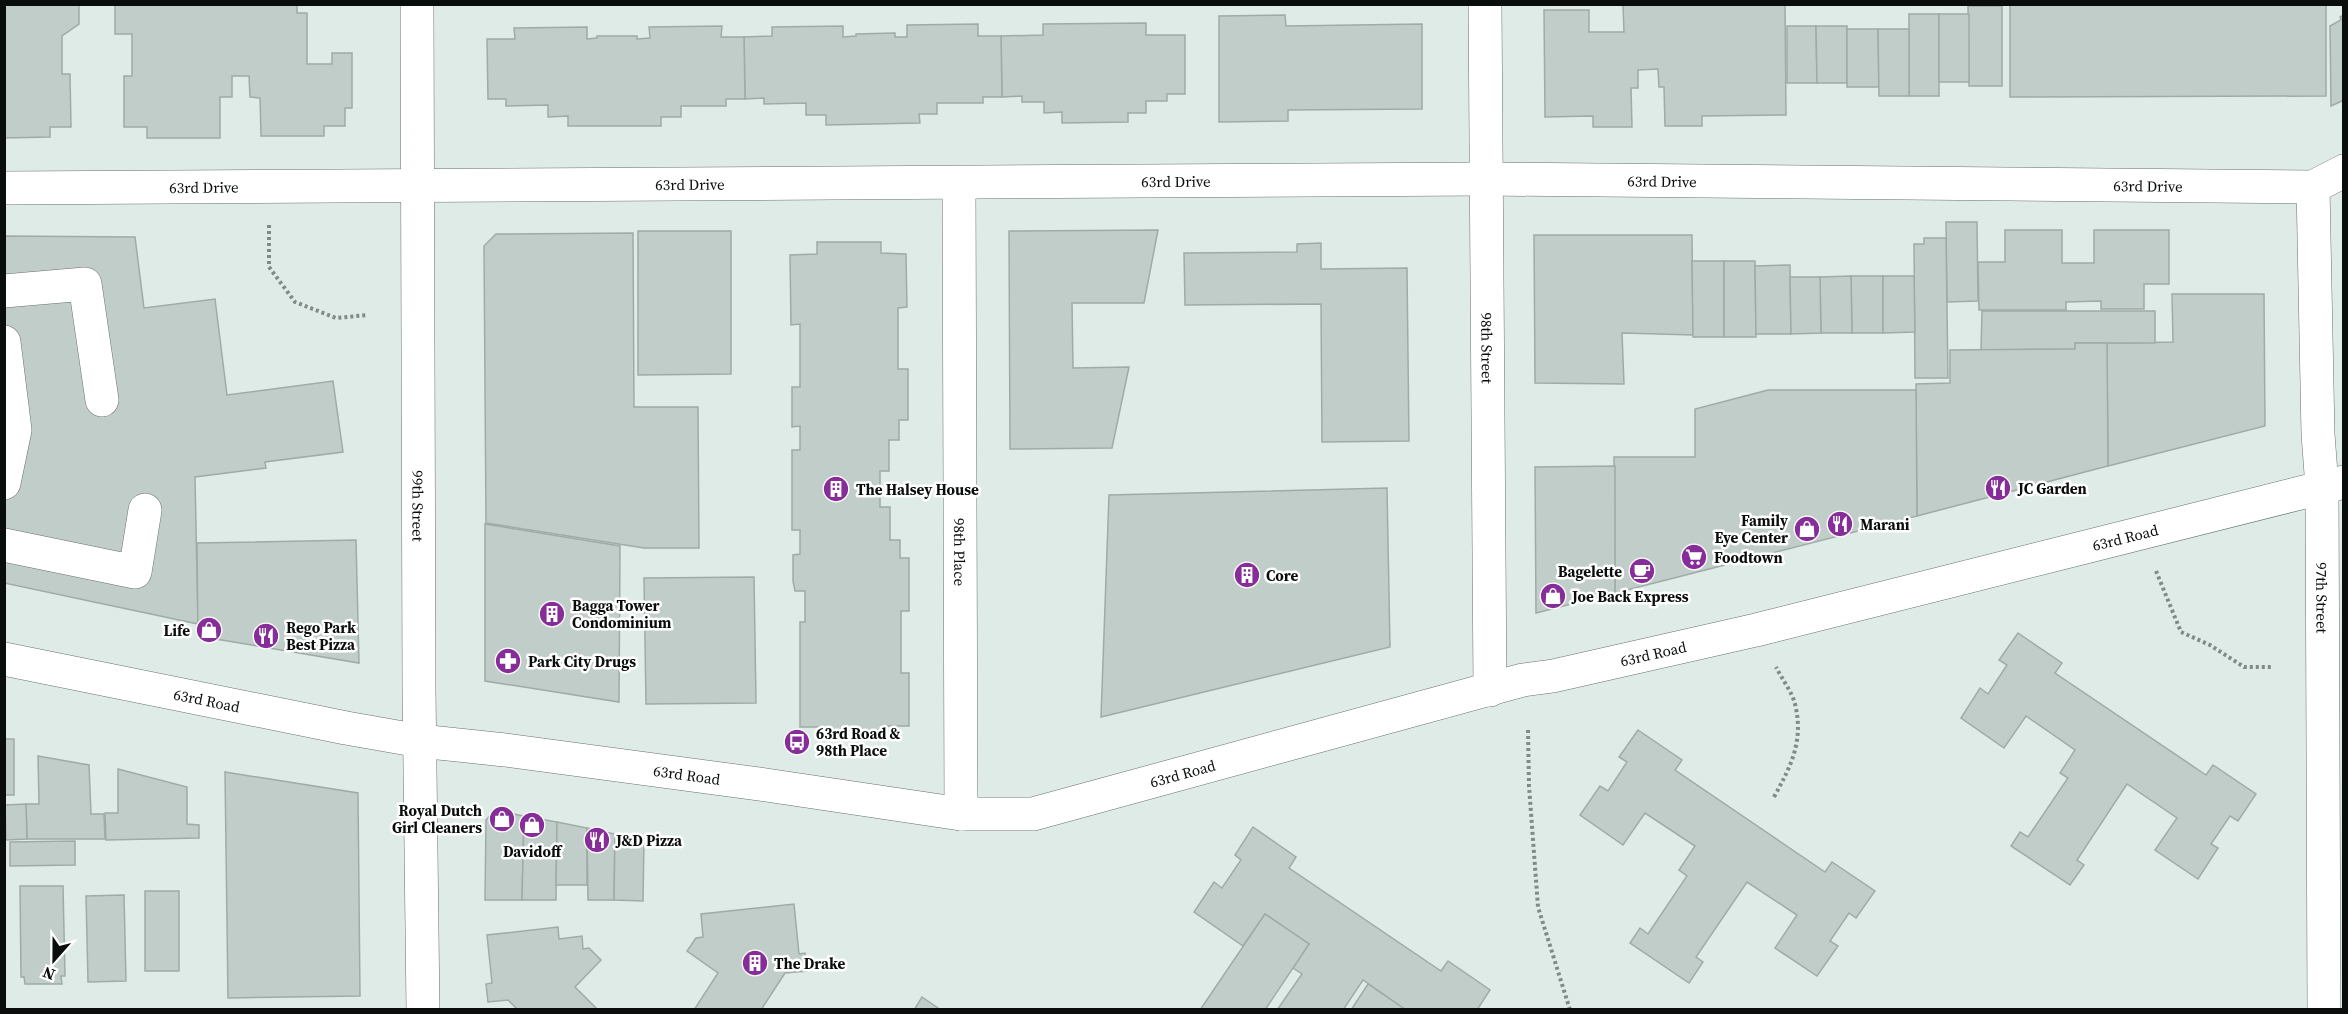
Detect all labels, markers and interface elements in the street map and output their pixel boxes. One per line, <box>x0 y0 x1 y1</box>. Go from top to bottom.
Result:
street label: 63rd Drive <box>1141 170 1211 192</box>
street label: 63rd Drive <box>1627 170 1697 192</box>
street label: 63rd Drive <box>655 173 725 195</box>
street label: 63rd Drive <box>2113 175 2183 196</box>
street label: 63rd Drive <box>169 176 239 197</box>
street label: 98th Street <box>1477 312 1498 384</box>
street label: 99th Street <box>408 470 429 542</box>
restaurant icon: JC Garden <box>1983 473 2013 503</box>
building icon: The Halsey House <box>821 474 851 504</box>
place label: JC Garden <box>2017 478 2087 499</box>
place label: The Halsey House <box>856 479 979 500</box>
restaurant icon: Marani <box>1825 509 1855 539</box>
place label: Family Eye Center <box>1714 510 1788 548</box>
shop icon: Family Eye Center <box>1792 514 1822 544</box>
place label: Marani <box>1860 514 1910 535</box>
street label: 98th Place <box>950 518 971 586</box>
street label: 63rd Road <box>2090 519 2161 555</box>
supermarket icon: Foodtown <box>1679 542 1709 572</box>
place label: Foodtown <box>1714 547 1783 568</box>
cafe icon: Bagelette <box>1627 556 1657 586</box>
building icon: Core <box>1232 560 1262 590</box>
place label: Bagelette <box>1558 561 1622 582</box>
street label: 97th Street <box>2312 562 2333 634</box>
place label: Core <box>1266 565 1299 586</box>
shop icon: Joe Back Express <box>1538 581 1568 611</box>
place label: Joe Back Express <box>1571 586 1689 607</box>
place label: Bagga Tower Condominium <box>572 595 672 633</box>
building icon: Bagga Tower Condominium <box>537 599 567 629</box>
shop icon: Life <box>194 615 224 645</box>
place label: Rego Park Best Pizza <box>286 617 356 655</box>
place label: Life <box>163 620 190 641</box>
restaurant icon: Rego Park Best Pizza <box>251 621 281 651</box>
street label: 63rd Road <box>1618 636 1689 671</box>
pharmacy icon: Park City Drugs <box>493 646 523 676</box>
place label: Park City Drugs <box>528 651 636 672</box>
street label: 63rd Road <box>172 683 242 717</box>
place label: 63rd Road & 98th Place <box>816 723 901 761</box>
bus stop icon: 63rd Road & 98th Place <box>782 727 812 757</box>
street label: 63rd Road <box>1147 754 1218 792</box>
street label: 63rd Road <box>652 760 722 789</box>
place label: Royal Dutch Girl Cleaners <box>392 800 482 838</box>
shop icon: Royal Dutch Girl Cleaners <box>487 804 517 834</box>
shop icon: Davidoff <box>517 810 547 840</box>
restaurant icon: J&D Pizza <box>582 825 612 855</box>
place label: J&D Pizza <box>615 830 683 851</box>
place label: Davidoff <box>503 841 563 862</box>
north arrow <box>24 930 84 990</box>
building icon: The Drake <box>740 948 770 978</box>
place label: The Drake <box>774 953 846 974</box>
text: N <box>39 962 58 986</box>

